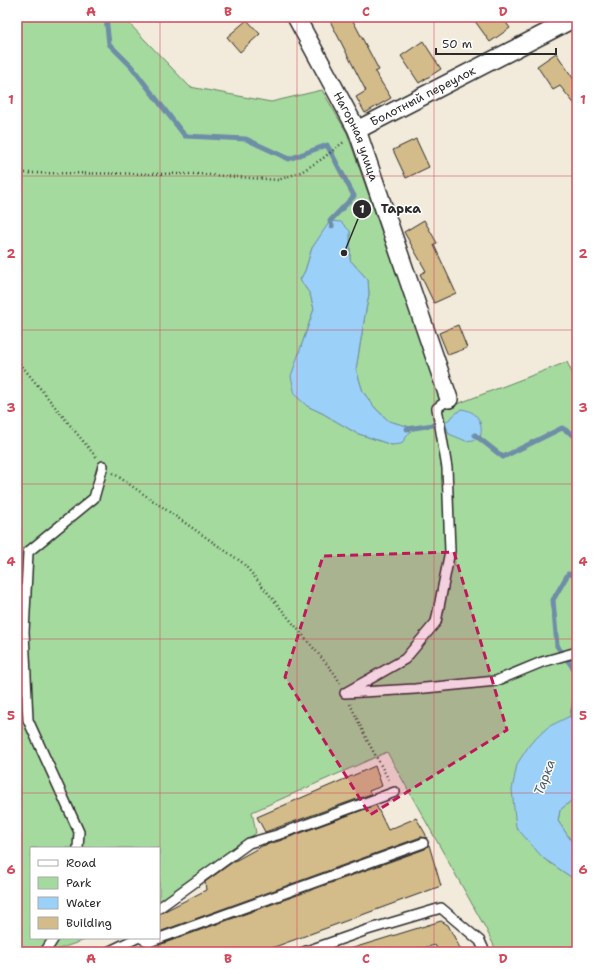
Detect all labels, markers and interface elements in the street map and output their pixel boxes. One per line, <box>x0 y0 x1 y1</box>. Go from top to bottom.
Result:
text: A <box>86 3 96 20</box>
text: B <box>224 3 232 20</box>
text: C <box>362 3 370 20</box>
text: D <box>498 3 508 20</box>
scale bar <box>436 30 556 56</box>
text: 50 m <box>442 36 472 52</box>
street label: Болотный переулок <box>367 62 479 130</box>
street label: Нагорная улица <box>330 89 382 184</box>
text: 1 <box>8 91 14 108</box>
text: 1 <box>580 91 586 108</box>
callout: Тарка <box>352 196 429 221</box>
text: Тарка <box>381 200 421 217</box>
text: 1 <box>359 201 365 217</box>
text: 2 <box>6 245 16 262</box>
text: 2 <box>578 245 588 262</box>
text: 3 <box>6 399 16 416</box>
text: 3 <box>578 399 588 416</box>
text: 4 <box>6 553 16 570</box>
text: 4 <box>578 553 588 570</box>
text: 5 <box>7 707 15 724</box>
text: 5 <box>579 707 587 724</box>
water label: Тарка <box>530 757 559 797</box>
legend <box>30 847 160 939</box>
text: Road <box>66 855 97 871</box>
text: 6 <box>6 861 16 878</box>
text: 6 <box>578 861 588 878</box>
text: Park <box>66 875 92 891</box>
text: Water <box>66 895 102 911</box>
text: Building <box>66 915 112 931</box>
text: A <box>86 950 96 967</box>
text: B <box>224 950 232 967</box>
text: C <box>362 950 370 967</box>
text: D <box>498 950 508 967</box>

